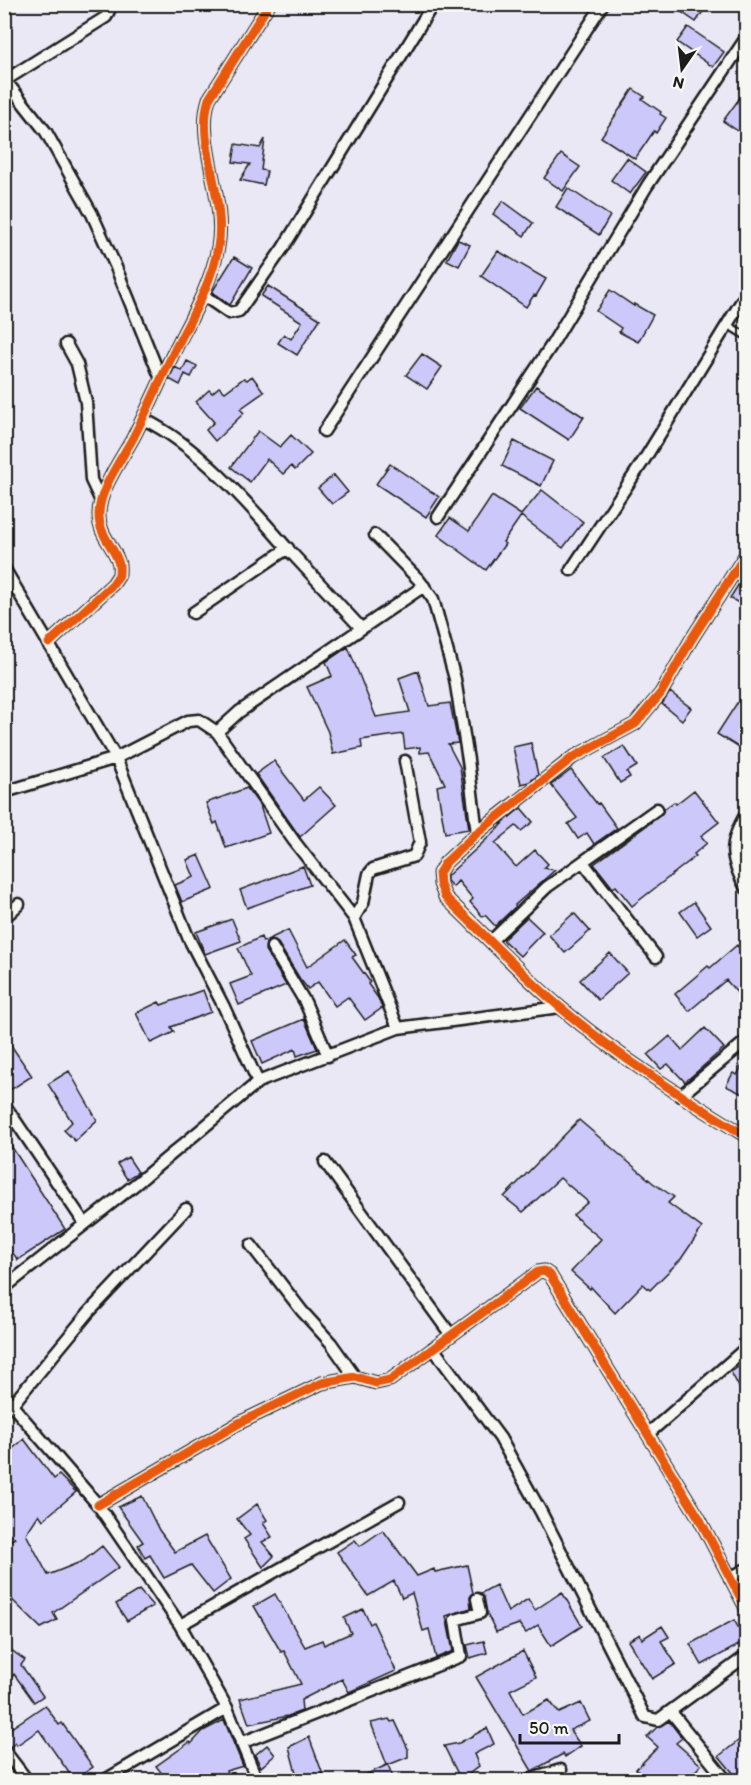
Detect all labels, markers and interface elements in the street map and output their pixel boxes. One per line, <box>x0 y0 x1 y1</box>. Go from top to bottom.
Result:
north arrow <box>652 39 712 99</box>
text: N <box>671 73 686 94</box>
scale bar <box>520 1707 619 1745</box>
text: 50 m <box>529 1717 569 1739</box>

